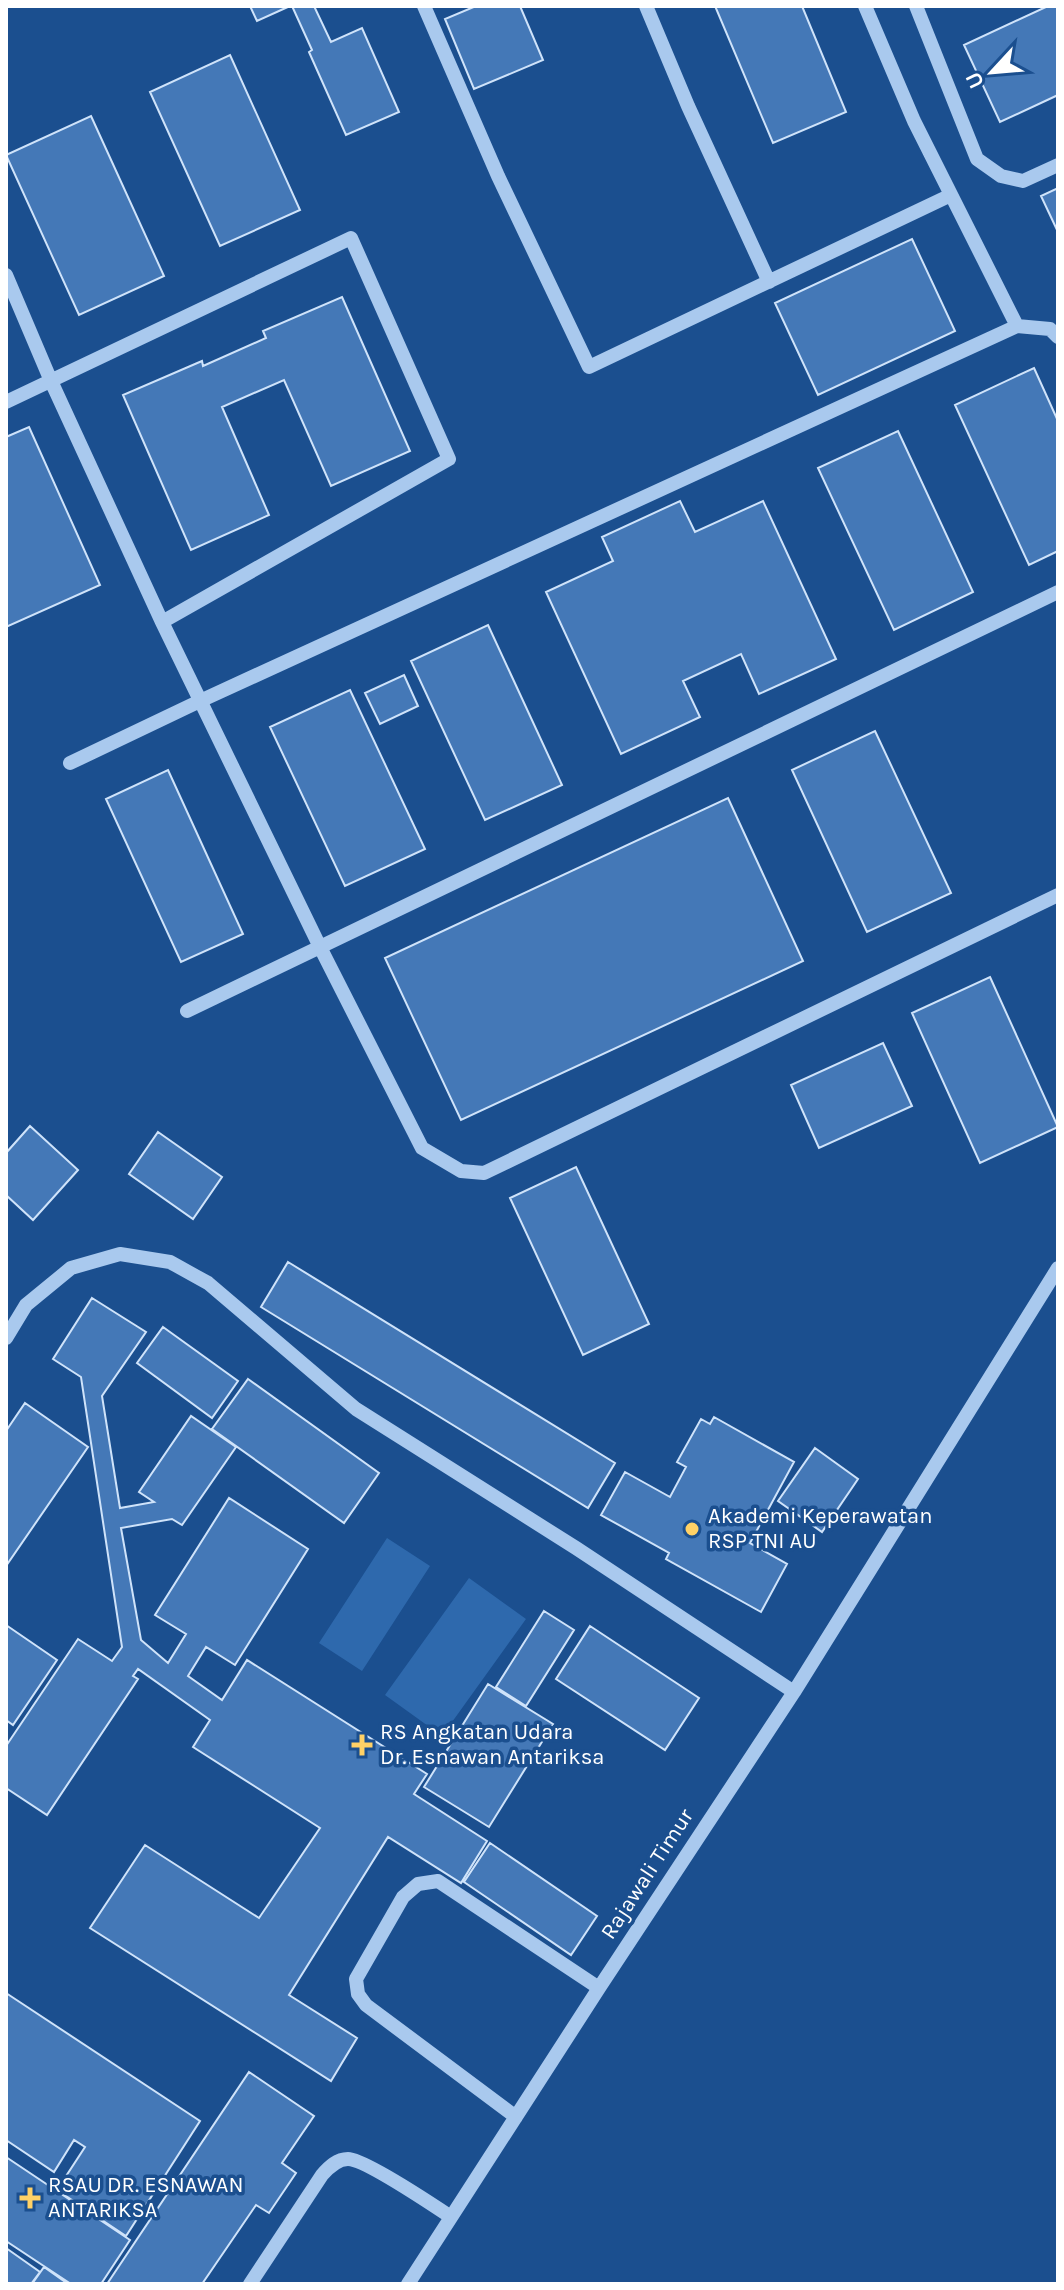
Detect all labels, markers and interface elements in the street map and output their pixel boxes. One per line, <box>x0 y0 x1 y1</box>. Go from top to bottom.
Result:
north arrow <box>952 32 1032 112</box>
text: U <box>960 68 990 93</box>
place label: Akademi Keperawatan RSP TNI AU <box>708 1503 932 1554</box>
marker: Akademi Keperawatan RSP TNI AU <box>683 1520 701 1538</box>
place label: RS Angkatan Udara Dr. Esnawan Antariksa <box>380 1719 604 1770</box>
marker: RS Angkatan Udara Dr. Esnawan Antariksa <box>351 1734 373 1756</box>
street label: Rajawali Timur <box>595 1804 699 1944</box>
place label: RSAU DR. ESNAWAN ANTARIKSA <box>48 2172 244 2223</box>
marker: RSAU DR. ESNAWAN ANTARIKSA <box>19 2187 41 2209</box>

